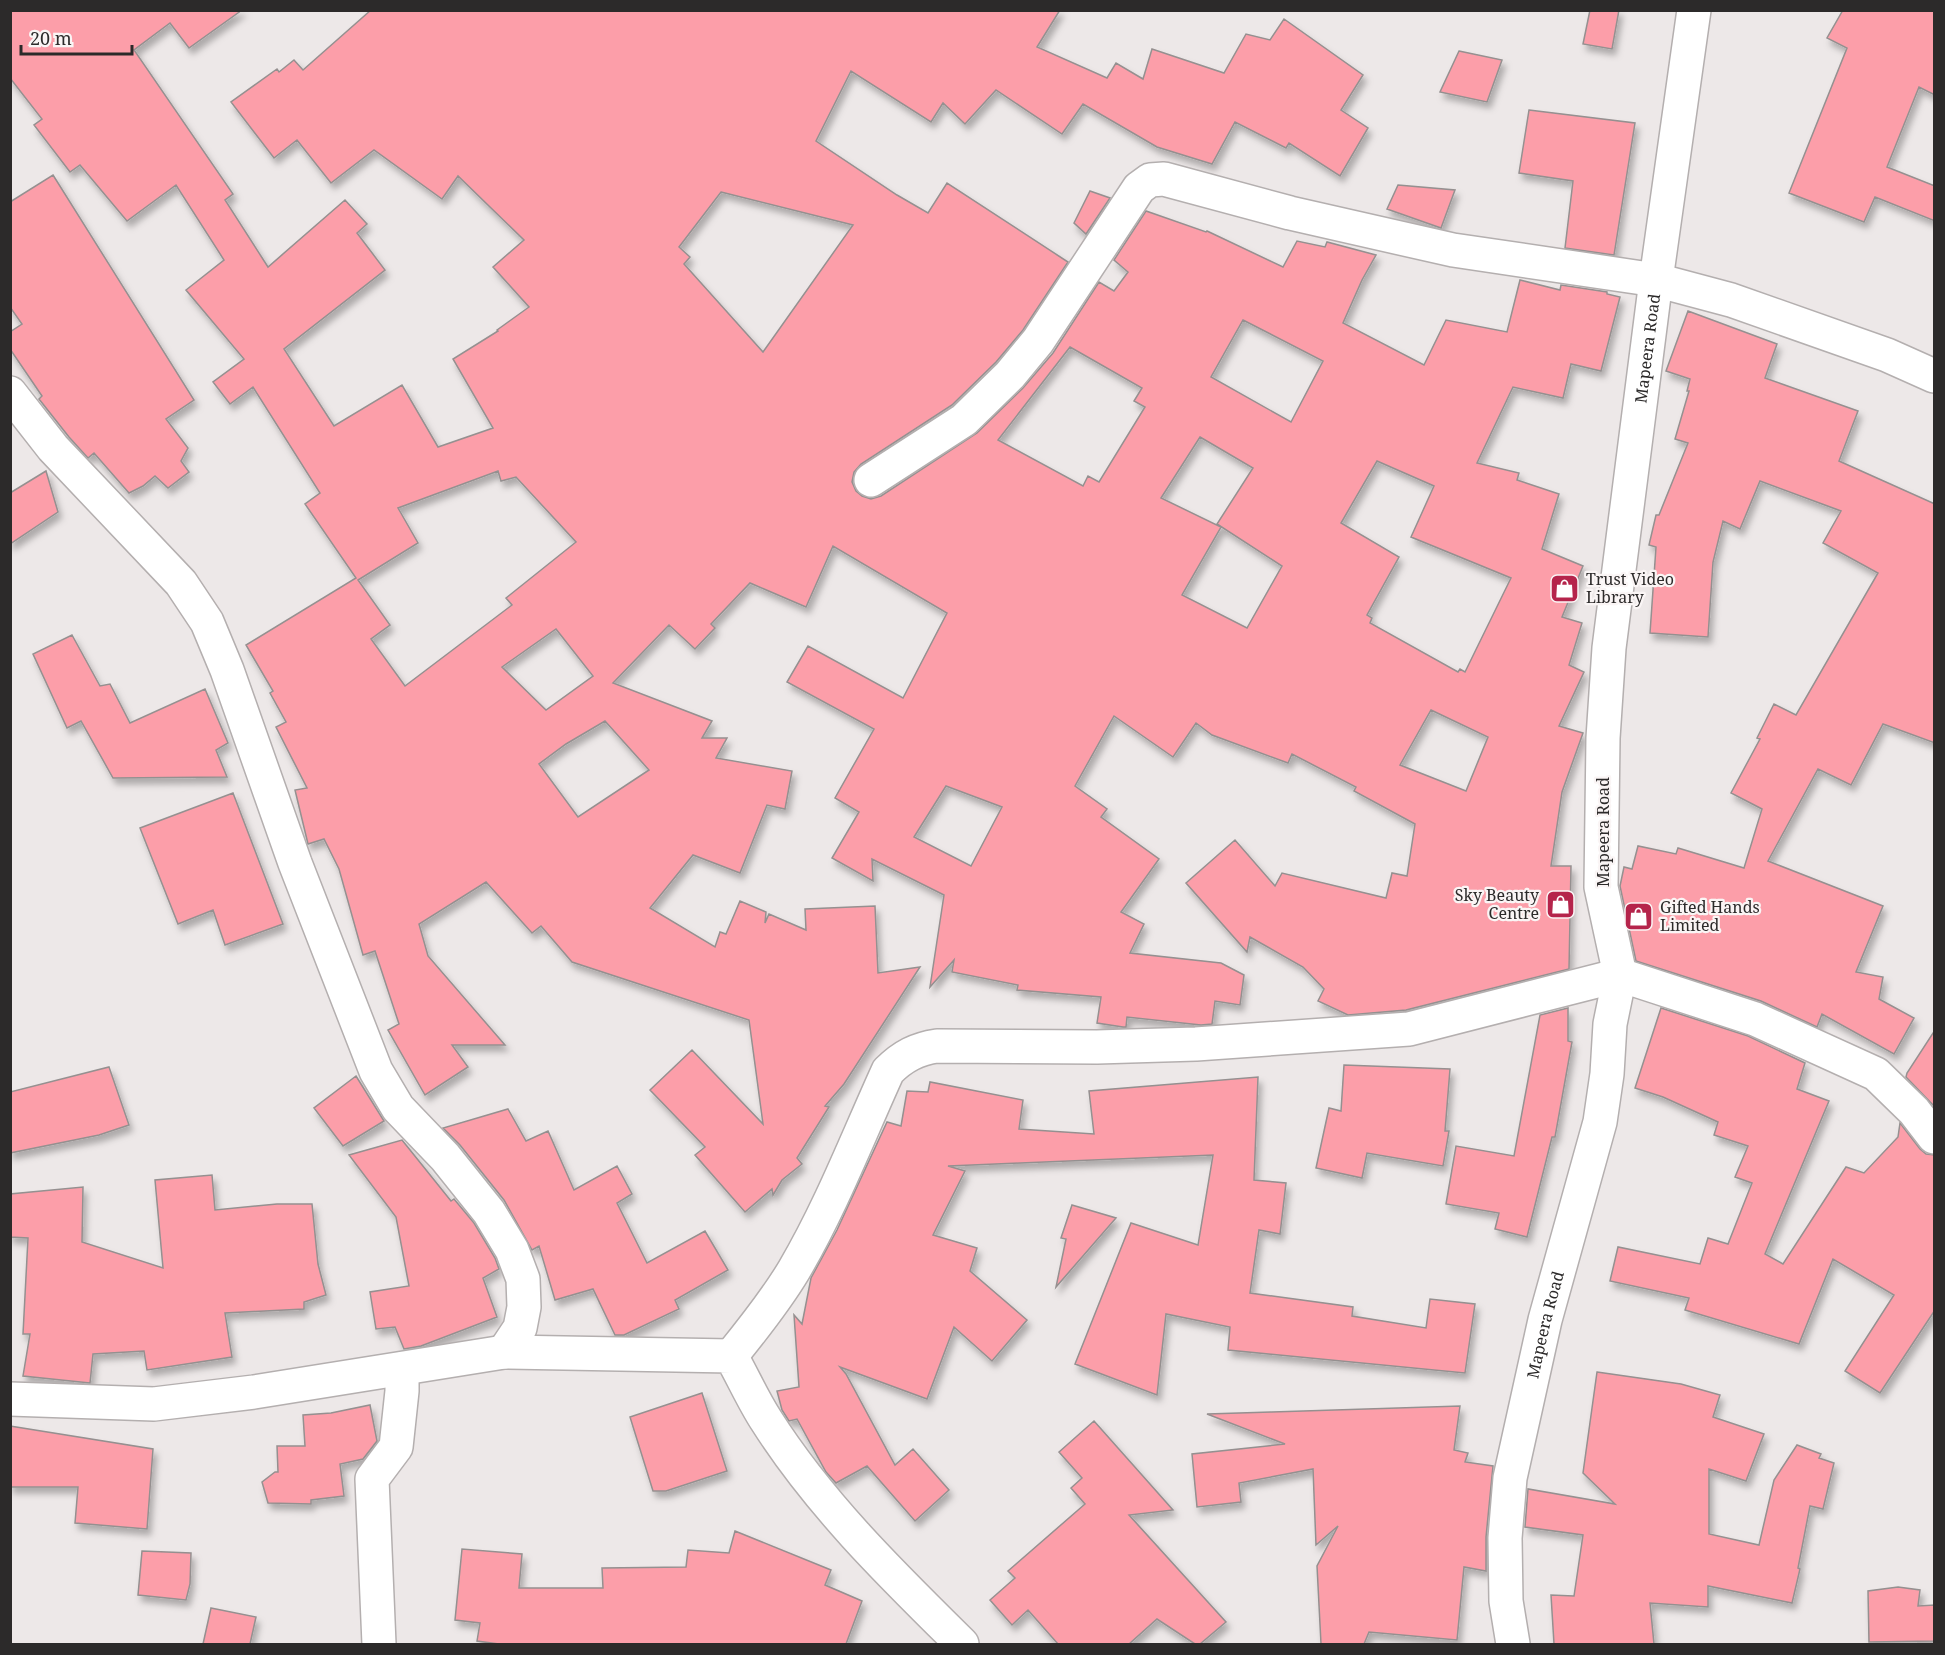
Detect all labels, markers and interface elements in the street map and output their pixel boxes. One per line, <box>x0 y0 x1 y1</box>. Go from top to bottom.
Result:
scale bar <box>21 18 132 56</box>
text: 20 m <box>30 26 72 50</box>
street label: Mapeera Road <box>1629 292 1665 404</box>
place label: Trust Video Library <box>1586 568 1674 608</box>
shop icon: Trust Video Library <box>1549 572 1581 604</box>
street label: Mapeera Road <box>1592 777 1614 887</box>
place label: Sky Beauty Centre <box>1455 884 1540 924</box>
shop icon: Sky Beauty Centre <box>1544 888 1576 920</box>
place label: Gifted Hands Limited <box>1660 896 1760 936</box>
shop icon: Gifted Hands Limited <box>1623 900 1655 932</box>
street label: Mapeera Road <box>1521 1268 1569 1381</box>

